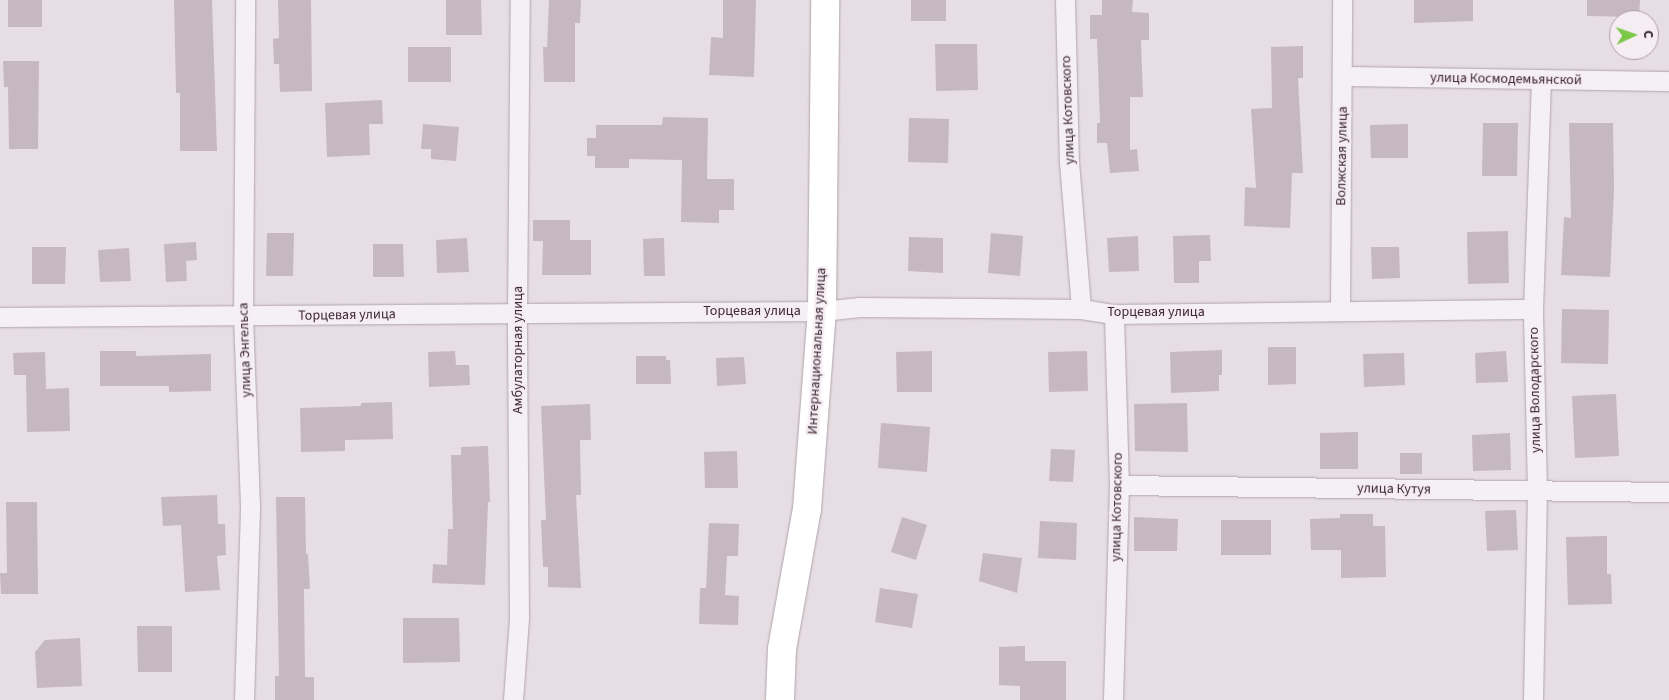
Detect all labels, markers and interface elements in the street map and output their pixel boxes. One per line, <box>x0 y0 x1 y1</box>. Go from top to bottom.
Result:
north arrow <box>1609 10 1659 60</box>
text: С <box>1638 30 1658 39</box>
street label: улица Котовского <box>1058 55 1078 165</box>
street label: улица Космодемьянской <box>1430 69 1582 89</box>
street label: Волжская улица <box>1333 106 1351 206</box>
street label: Интернациональная улица <box>804 267 830 435</box>
street label: Амбулаторная улица <box>510 286 526 414</box>
street label: улица Энгельса <box>235 302 255 398</box>
street label: Торцевая улица <box>703 303 801 319</box>
street label: Торцевая улица <box>1107 304 1205 320</box>
street label: Торцевая улица <box>298 306 396 324</box>
street label: улица Володарского <box>1526 327 1544 453</box>
street label: улица Котовского <box>1108 452 1126 562</box>
street label: улица Кутуя <box>1357 480 1431 498</box>

